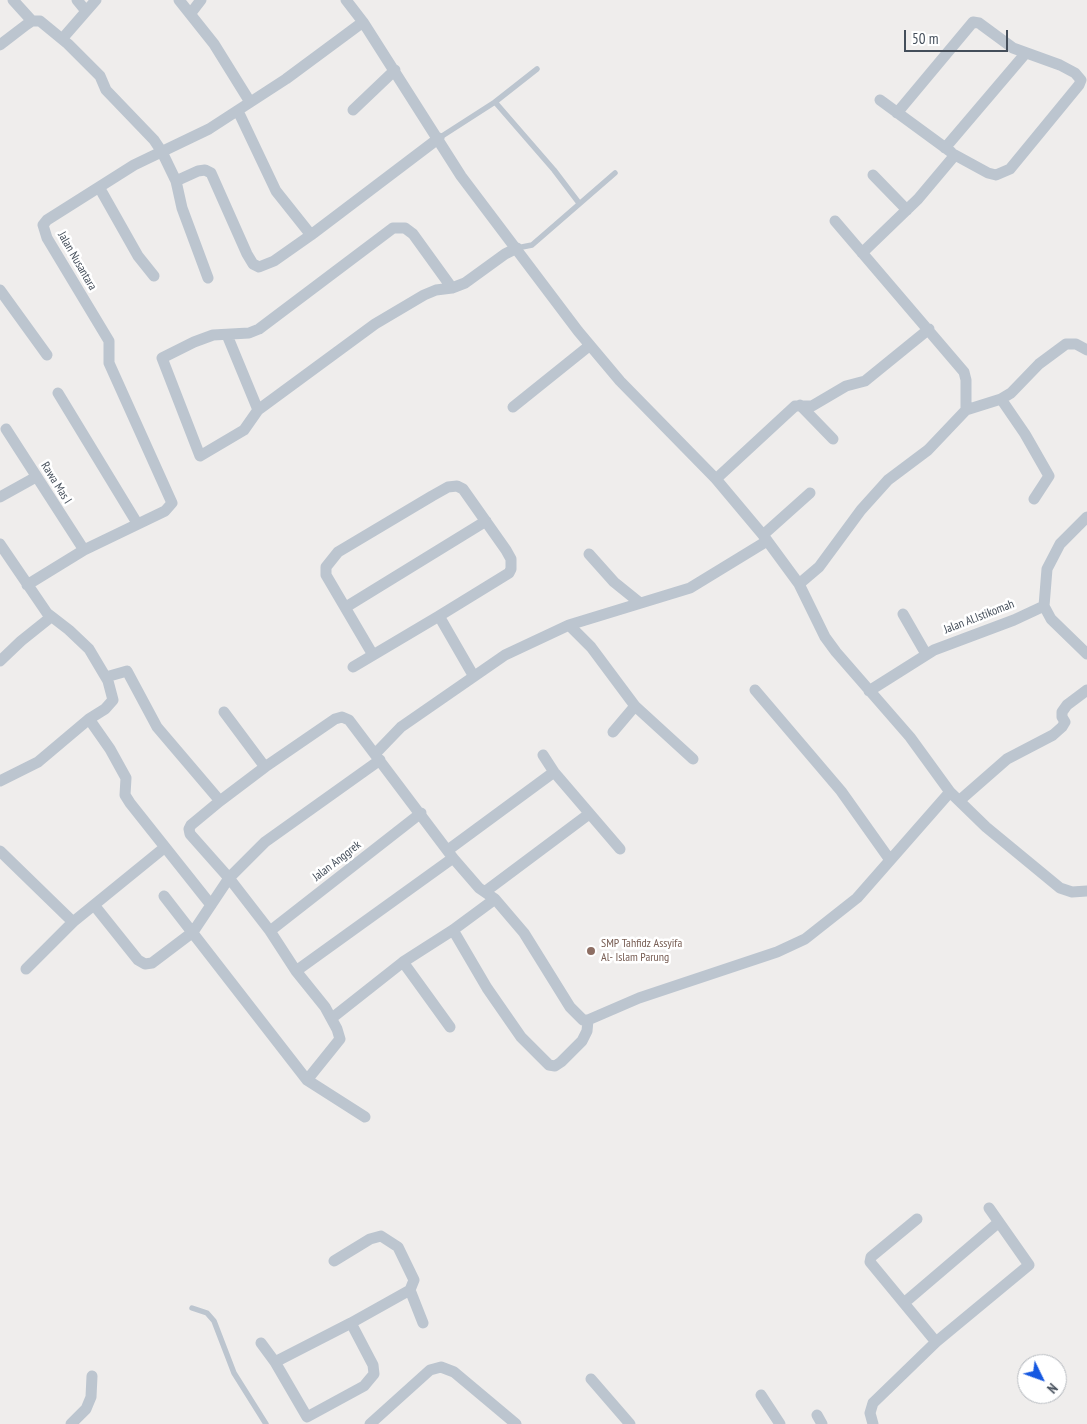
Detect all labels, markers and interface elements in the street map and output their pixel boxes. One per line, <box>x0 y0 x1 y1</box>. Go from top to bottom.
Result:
scale bar <box>907 20 1011 52</box>
text: 50 m <box>912 29 938 48</box>
street label: Jalan Nusantara <box>54 229 100 293</box>
street label: Rawa Mas I <box>37 459 75 507</box>
street label: Jalan Al.Istikomah <box>942 597 1016 637</box>
street label: Jalan Anggrek <box>310 838 364 884</box>
place label: SMP Tahfidz Assyifa Al- Islam Parung <box>601 937 682 965</box>
marker: SMP Tahfidz Assyifa Al- Islam Parung <box>585 945 597 957</box>
north arrow <box>1017 1354 1067 1404</box>
text: N <box>1043 1380 1062 1397</box>

